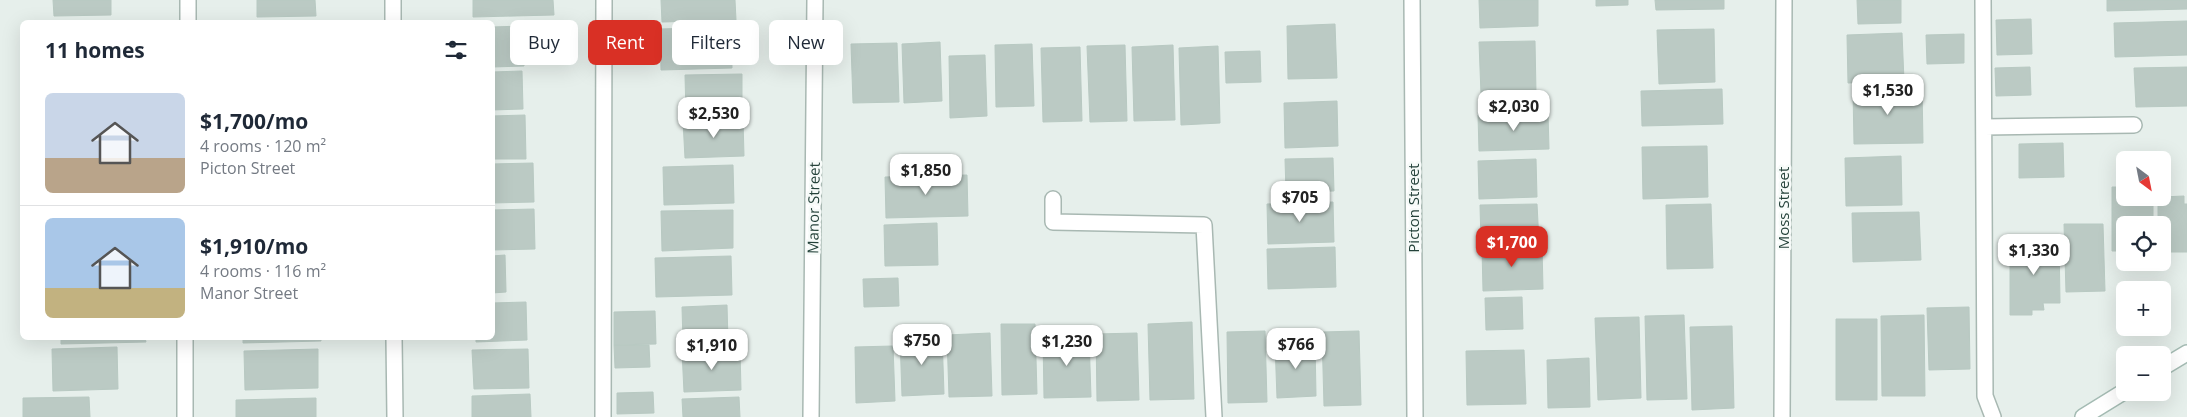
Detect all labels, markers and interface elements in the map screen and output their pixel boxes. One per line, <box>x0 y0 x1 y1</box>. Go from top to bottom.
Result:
chip: Buy <box>510 20 578 65</box>
chip: Rent <box>588 20 662 65</box>
chip: Filters <box>672 20 759 65</box>
chip: New <box>769 20 843 65</box>
text: 11 homes <box>45 36 145 64</box>
icon: filters <box>442 36 470 64</box>
pin: $1,530 <box>1847 74 1929 116</box>
text: $1,530 <box>1863 79 1913 101</box>
pin: $2,030 <box>1473 90 1555 132</box>
text: $2,030 <box>1489 95 1539 117</box>
pin: $2,530 <box>673 96 755 139</box>
text: $2,530 <box>689 102 739 124</box>
text: $1,700/mo <box>200 107 308 135</box>
icon: home <box>85 113 145 173</box>
text: 4 rooms · 120 m² <box>200 135 326 157</box>
north arrow <box>2116 151 2171 206</box>
map controls <box>2116 151 2171 401</box>
pin: $1,850 <box>885 154 967 196</box>
text: Picton Street <box>200 157 295 179</box>
text: $1,850 <box>901 159 951 181</box>
street label: Manor Street <box>802 162 824 254</box>
street label: Picton Street <box>1403 163 1423 253</box>
street label: Moss Street <box>1773 167 1793 249</box>
pin: $705 <box>1270 180 1330 223</box>
text: $705 <box>1282 186 1318 208</box>
button: locate <box>2116 216 2171 271</box>
pin: $1,700 <box>1471 226 1553 268</box>
text: $1,700 <box>1487 231 1537 253</box>
text: $1,910/mo <box>200 232 308 260</box>
pin: $1,330 <box>1993 234 2075 276</box>
icon: home <box>85 238 145 298</box>
text: $1,330 <box>2009 239 2059 261</box>
text: 4 rooms · 116 m² <box>200 260 326 282</box>
button: + <box>2116 281 2171 336</box>
text: Manor Street <box>200 282 298 304</box>
pin: $750 <box>892 324 952 366</box>
pin: $1,230 <box>1026 324 1108 367</box>
pin: $1,910 <box>671 328 753 371</box>
pin: $766 <box>1266 328 1326 370</box>
text: $750 <box>904 329 940 351</box>
text: $1,230 <box>1042 330 1092 352</box>
text: $766 <box>1278 333 1314 355</box>
text: $1,910 <box>687 334 737 356</box>
button: − <box>2116 346 2171 401</box>

